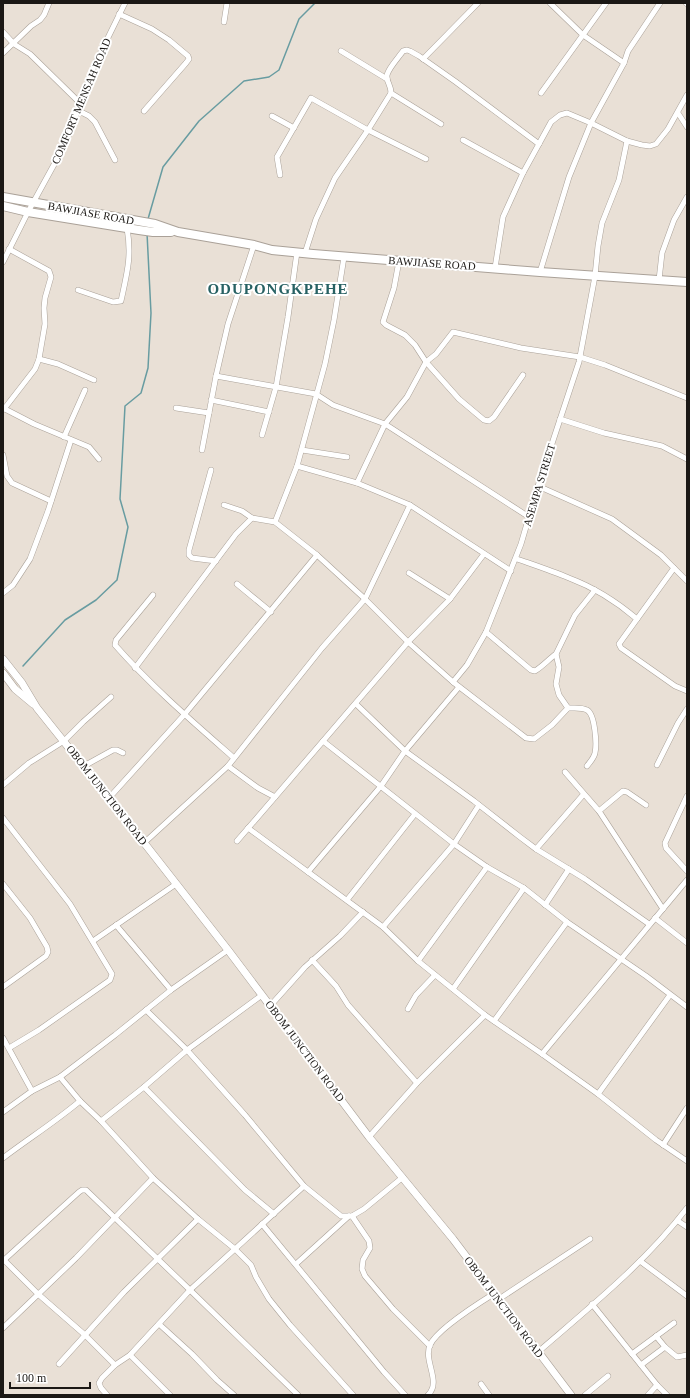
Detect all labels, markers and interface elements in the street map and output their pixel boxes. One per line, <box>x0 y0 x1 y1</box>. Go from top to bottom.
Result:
street label: COMFORT MENSAH ROAD <box>49 36 113 166</box>
street label: BAWJIASE ROAD <box>47 199 135 227</box>
street label: BAWJIASE ROAD <box>388 254 476 272</box>
district label: ODUPONGKPEHE <box>207 281 349 297</box>
street label: ASEMPA STREET <box>521 442 557 528</box>
street label: OBOM JUNCTION ROAD <box>64 743 150 847</box>
street label: OBOM JUNCTION ROAD <box>263 998 347 1104</box>
street label: OBOM JUNCTION ROAD <box>462 1254 546 1360</box>
scale bar <box>10 1364 90 1390</box>
text: 100 m <box>16 1371 47 1385</box>

